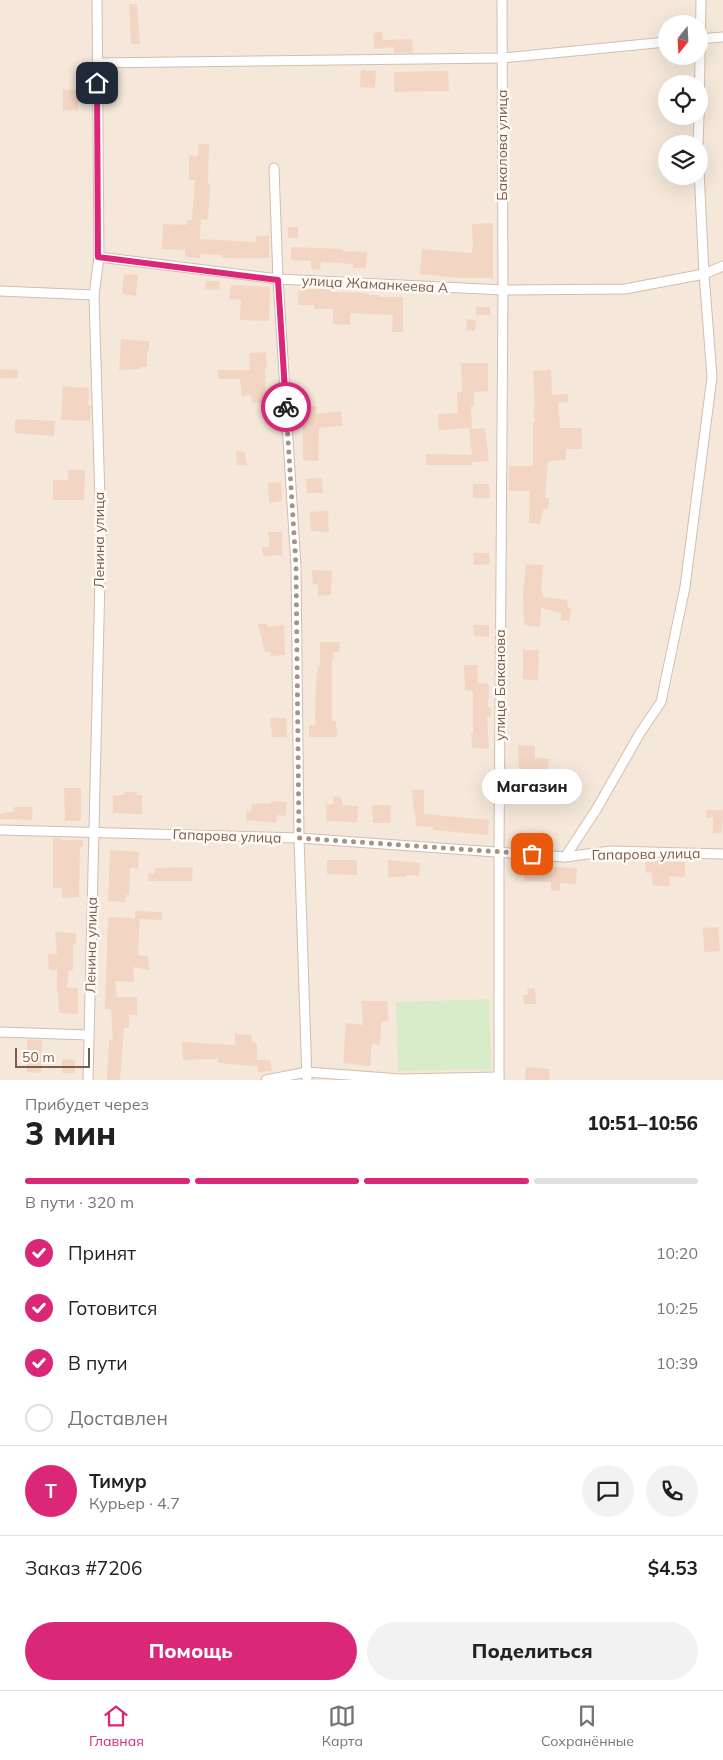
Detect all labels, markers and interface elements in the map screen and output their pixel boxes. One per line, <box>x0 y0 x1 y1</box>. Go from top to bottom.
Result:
north arrow <box>658 15 708 65</box>
map controls <box>658 15 708 185</box>
pin <box>76 62 118 104</box>
icon: home <box>83 69 111 97</box>
button: locate <box>658 75 708 125</box>
street label: Бакалова улица <box>493 89 511 201</box>
button: layers <box>658 135 708 185</box>
street label: улица Жаманкеева А <box>301 271 449 297</box>
courier <box>261 382 311 432</box>
icon: bike <box>272 393 300 421</box>
street label: Ленина улица <box>90 492 108 588</box>
street label: улица Баканова <box>491 629 509 741</box>
callout: Магазин <box>482 769 582 804</box>
text: Магазин <box>496 776 568 796</box>
street label: Гапарова улица <box>172 825 282 847</box>
pin <box>511 833 553 875</box>
icon: bag <box>518 840 546 868</box>
street label: Гапарова улица <box>591 844 701 864</box>
street label: Ленина улица <box>81 897 101 993</box>
scale bar <box>15 1045 90 1068</box>
text: 50 m <box>22 1048 55 1066</box>
text: Прибудет через <box>25 1094 149 1114</box>
text: 10:51–10:56 <box>587 1111 698 1135</box>
text: 3 мин <box>25 1113 116 1153</box>
text: В пути · 320 m <box>25 1192 134 1212</box>
icon: check <box>25 1239 53 1267</box>
text: Принят <box>68 1241 136 1265</box>
text: 10:20 <box>656 1243 698 1263</box>
icon: check <box>25 1294 53 1322</box>
text: Готовится <box>68 1296 158 1320</box>
text: 10:25 <box>656 1298 698 1318</box>
icon: check <box>25 1349 53 1377</box>
text: В пути <box>68 1351 127 1375</box>
text: 10:39 <box>656 1353 698 1373</box>
text: Доставлен <box>68 1406 168 1430</box>
button: chat <box>582 1465 634 1517</box>
button: phone <box>646 1465 698 1517</box>
text: Тимур <box>89 1469 147 1493</box>
text: Т <box>45 1479 57 1503</box>
text: Курьер · 4.7 <box>89 1493 180 1513</box>
text: Заказ #7206 <box>25 1556 142 1580</box>
text: $4.53 <box>648 1556 698 1580</box>
button: Помощь <box>25 1622 357 1680</box>
button: Поделиться <box>367 1622 698 1680</box>
tab: Главная <box>89 1702 144 1750</box>
tab: Карта <box>322 1702 363 1750</box>
tab: Сохранённые <box>541 1702 634 1750</box>

